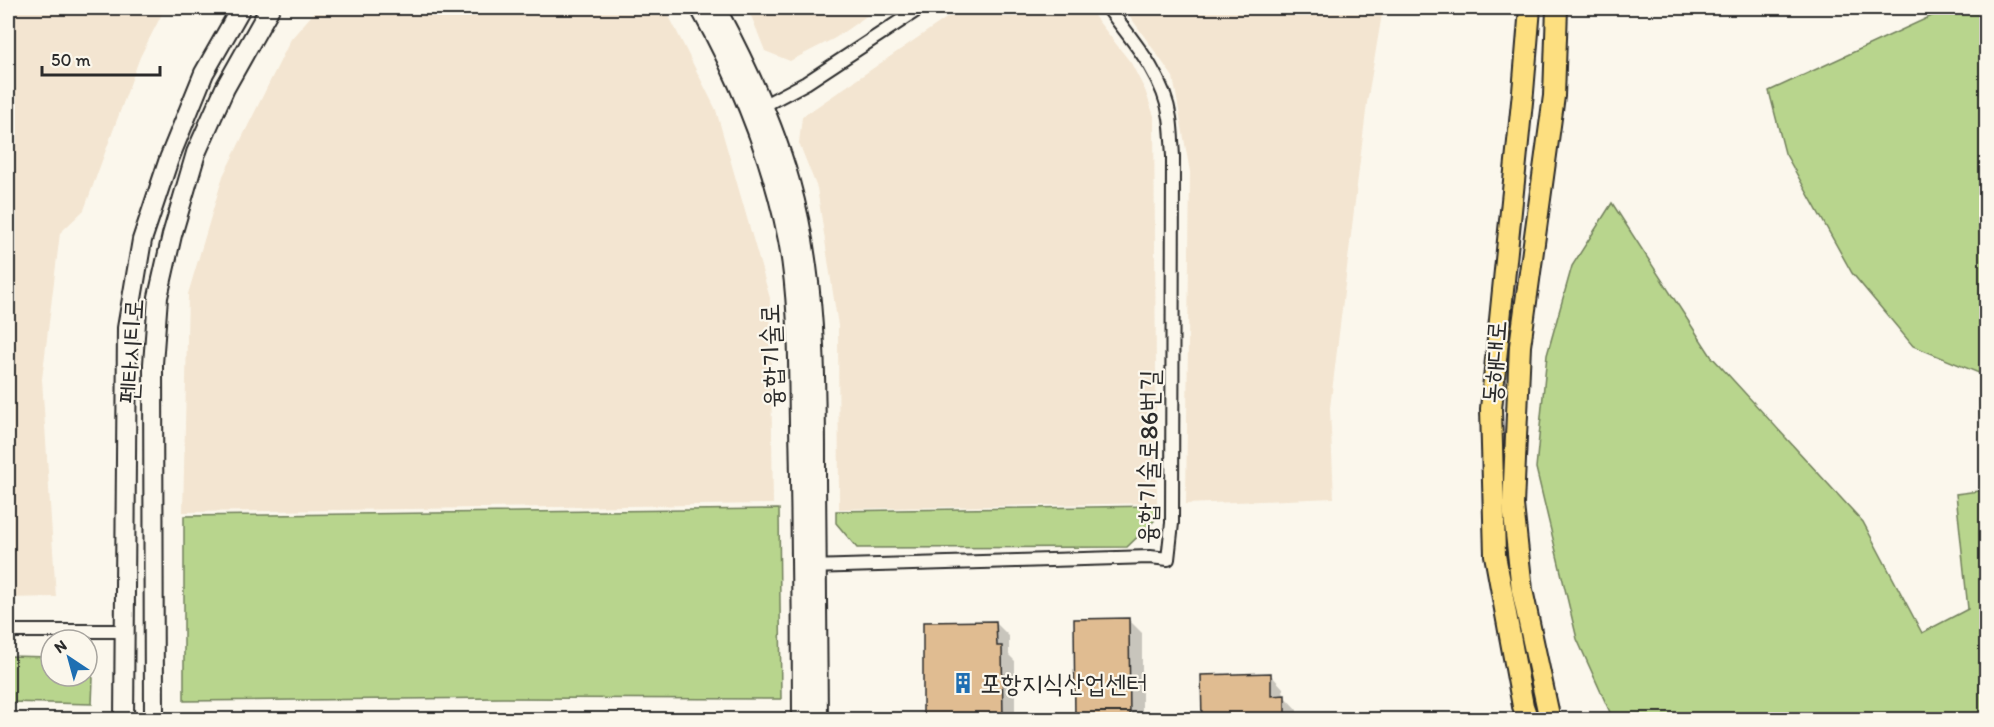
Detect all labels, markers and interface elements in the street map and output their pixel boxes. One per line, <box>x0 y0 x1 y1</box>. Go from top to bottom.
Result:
scale bar <box>42 39 160 77</box>
text: 50 m <box>51 49 91 71</box>
street label: 펜타시티로 <box>112 298 150 404</box>
street label: 융합기술로 <box>753 303 789 409</box>
street label: 동해대로 <box>1475 319 1513 405</box>
street label: 융합기술로86번길 <box>1130 369 1166 545</box>
north arrow <box>39 628 99 688</box>
text: N <box>51 635 70 657</box>
place label: 포항지식산업센터 <box>980 667 1147 699</box>
building icon: 포항지식산업센터 <box>951 671 975 695</box>

